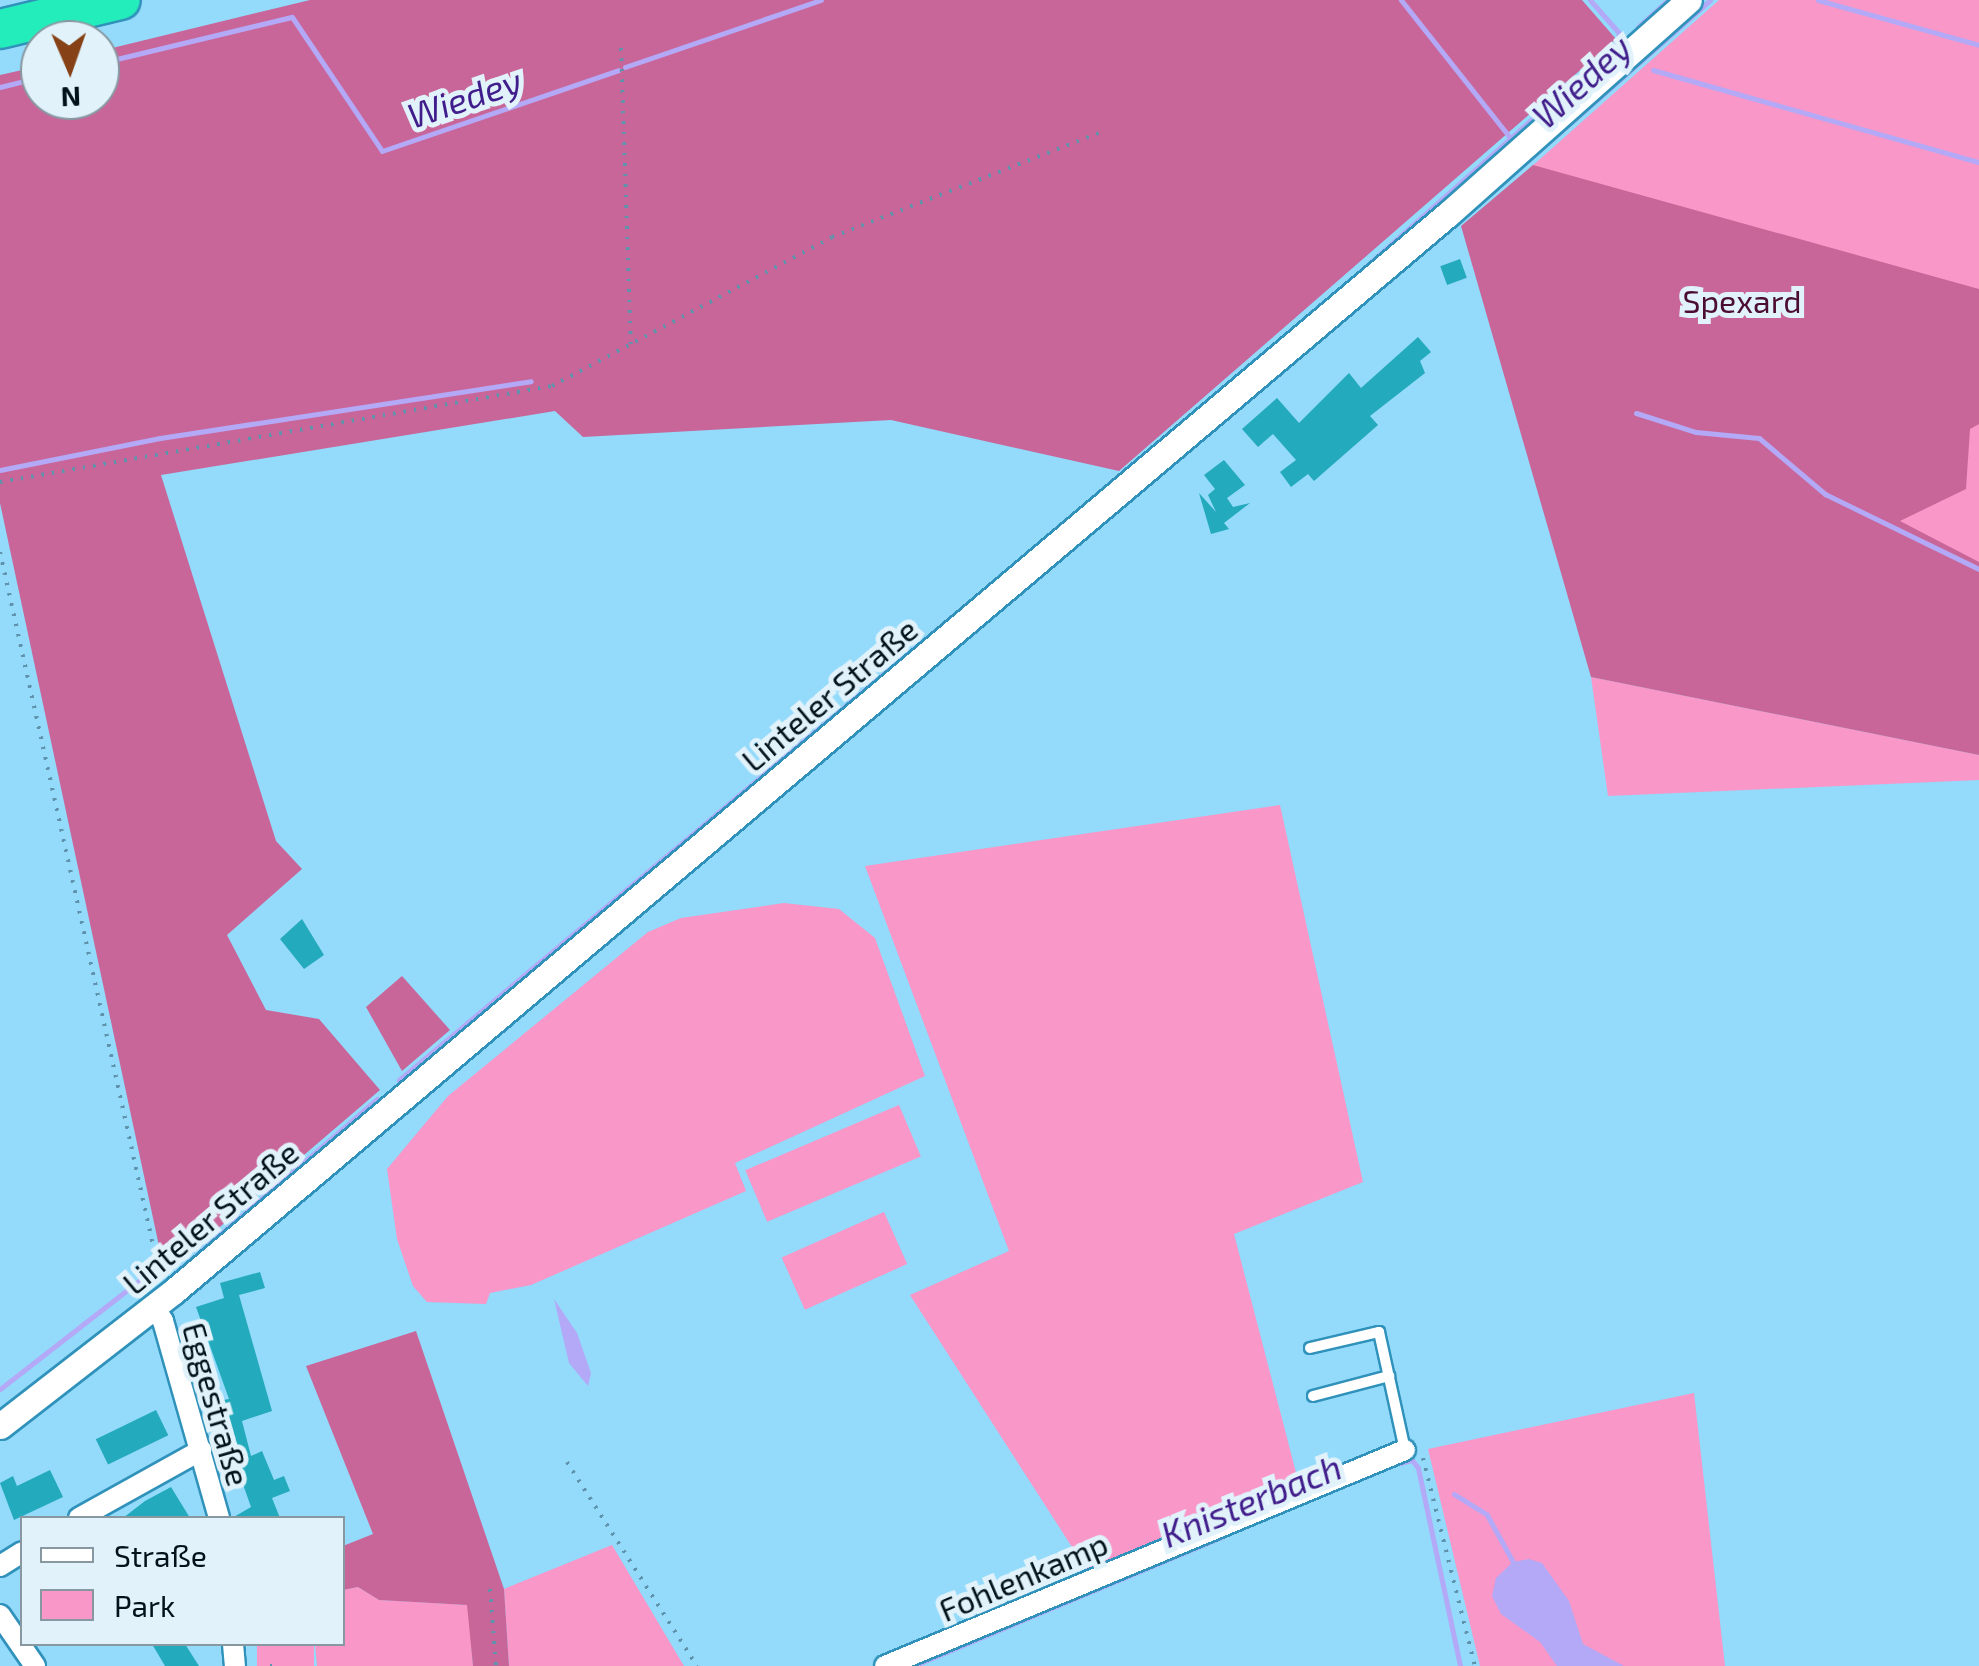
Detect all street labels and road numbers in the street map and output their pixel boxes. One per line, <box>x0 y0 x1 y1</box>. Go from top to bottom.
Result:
street label: Linteler Straße <box>733 609 925 779</box>
street label: Linteler Straße <box>114 1132 306 1302</box>
street label: Eggestraße <box>175 1318 259 1490</box>
street label: Fohlenkamp <box>933 1523 1113 1629</box>

